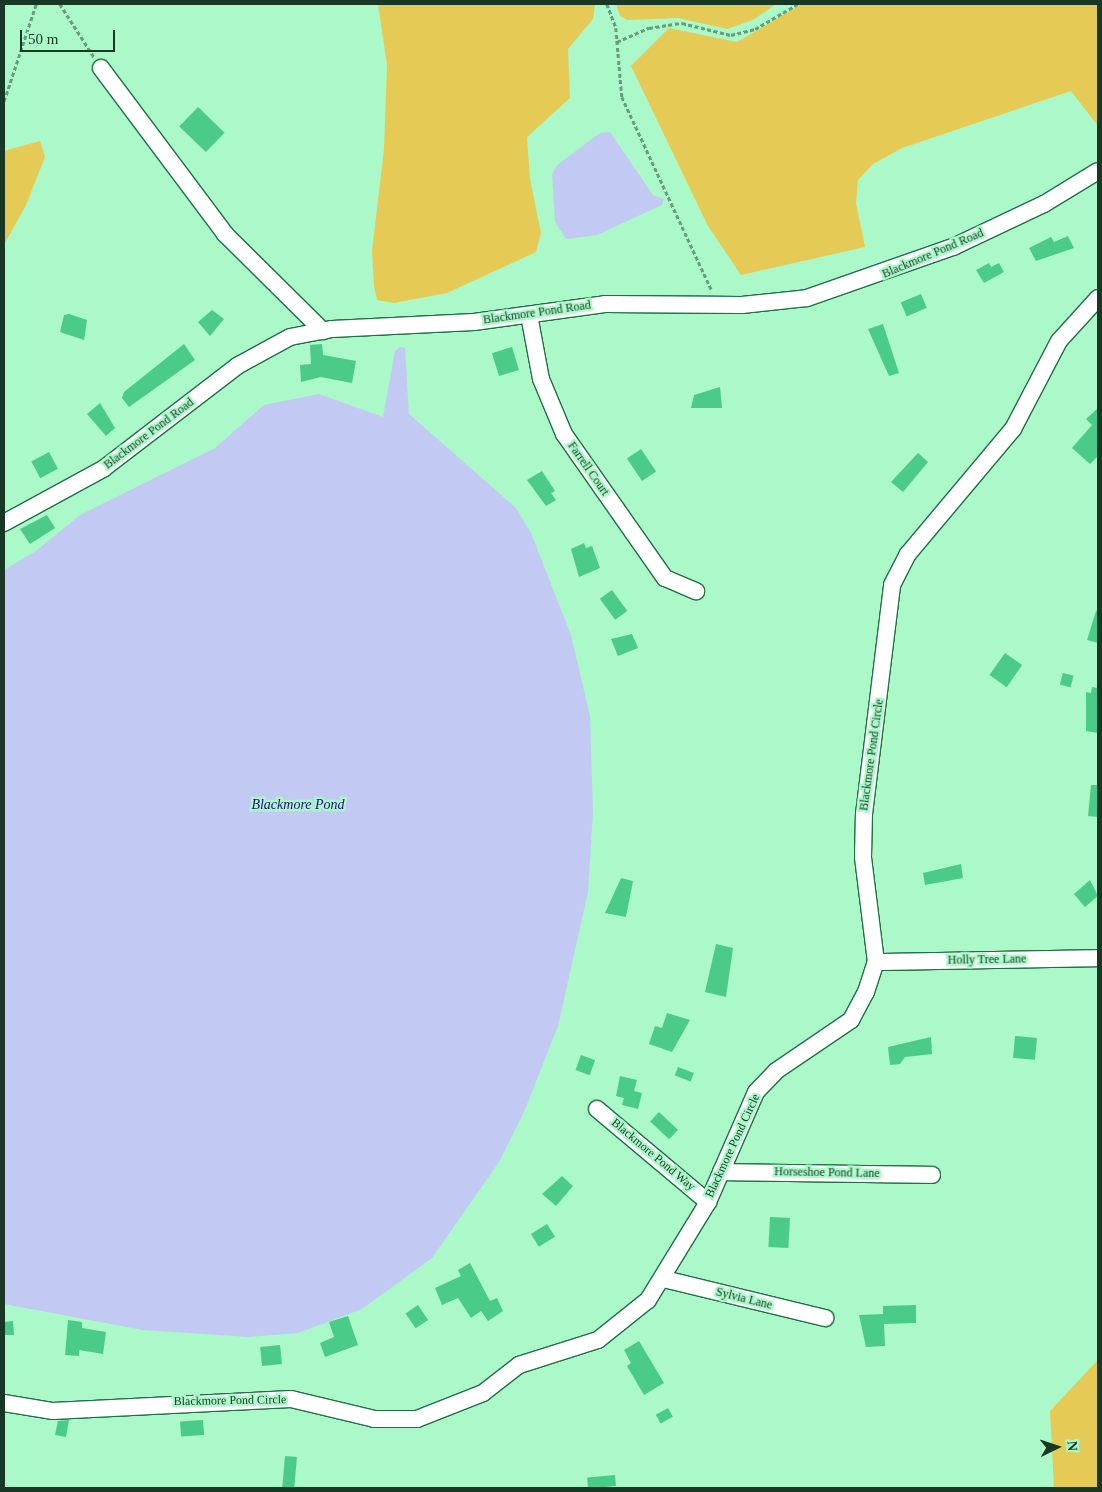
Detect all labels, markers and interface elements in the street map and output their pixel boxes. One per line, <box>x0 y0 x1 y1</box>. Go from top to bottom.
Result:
scale bar <box>22 20 118 52</box>
text: 50 m <box>28 31 58 47</box>
street label: Blackmore Pond Road <box>880 226 986 282</box>
street label: Blackmore Pond Road <box>482 298 592 328</box>
street label: Blackmore Pond Road <box>101 396 197 472</box>
street label: Farrell Court <box>564 439 612 499</box>
street label: Blackmore Pond Circle <box>857 698 887 812</box>
water label: Blackmore Pond <box>251 797 345 813</box>
street label: Holly Tree Lane <box>947 952 1027 968</box>
street label: Blackmore Pond Circle <box>703 1092 763 1200</box>
street label: Blackmore Pond Way <box>608 1116 698 1194</box>
street label: Horseshoe Pond Lane <box>774 1165 880 1181</box>
street label: Sylvia Lane <box>714 1285 774 1313</box>
street label: Blackmore Pond Circle <box>174 1393 286 1409</box>
north arrow <box>1032 1422 1082 1472</box>
text: N <box>1065 1440 1080 1451</box>

